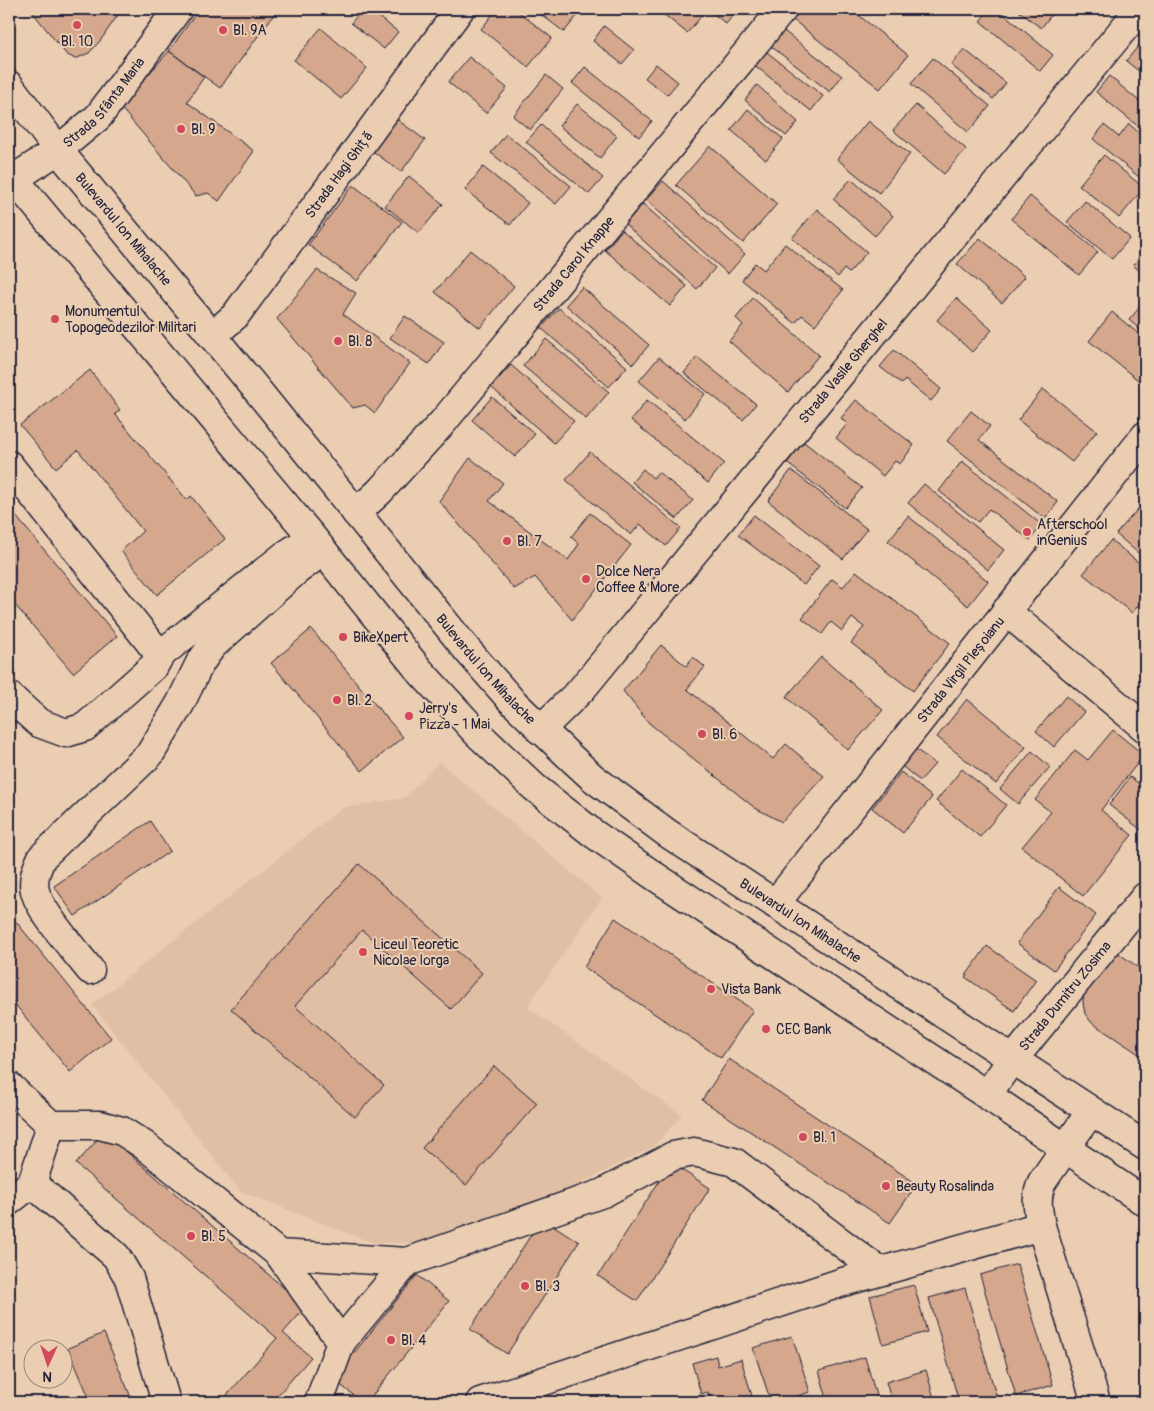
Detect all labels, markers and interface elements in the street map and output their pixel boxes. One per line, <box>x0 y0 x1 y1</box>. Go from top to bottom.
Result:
marker: Bl. 10 <box>71 19 83 31</box>
place label: Bl. 9A <box>233 22 267 39</box>
marker: Bl. 9A <box>217 24 229 36</box>
place label: Bl. 10 <box>61 33 93 50</box>
street label: Strada Sfânta Maria <box>59 54 148 151</box>
place label: Bl. 9 <box>191 121 216 138</box>
marker: Bl. 9 <box>175 123 187 135</box>
street label: Strada Hagi Ghiță <box>301 127 376 221</box>
street label: Bulevardul Ion Mihalache <box>72 169 175 289</box>
street label: Strada Carol Knappe <box>529 212 618 315</box>
place label: Monumentul Topogeodezilor Militari <box>65 303 197 336</box>
marker: Monumentul Topogeodezilor Militari <box>49 313 61 325</box>
street label: Strada Vasile Gherghel <box>795 315 891 427</box>
place label: Bl. 8 <box>348 333 372 350</box>
marker: Bl. 8 <box>332 335 344 347</box>
place label: Afterschool inGenius <box>1037 516 1108 549</box>
marker: Afterschool inGenius <box>1021 526 1033 538</box>
place label: Bl. 7 <box>517 533 542 550</box>
marker: Bl. 7 <box>501 535 513 547</box>
place label: Dolce Nera Coffee & More <box>596 563 679 596</box>
marker: Dolce Nera Coffee & More <box>580 573 592 585</box>
street label: Bulevardul Ion Mihalache <box>433 610 539 728</box>
street label: Strada Virgil Pleșoianu <box>913 613 1008 726</box>
place label: BikeXpert <box>353 629 409 646</box>
marker: BikeXpert <box>337 631 349 643</box>
place label: Bl. 2 <box>347 692 372 709</box>
marker: Bl. 2 <box>331 694 343 706</box>
place label: Jerry's Pizza - 1 Mai <box>419 700 490 733</box>
marker: Jerry's Pizza - 1 Mai <box>403 710 415 722</box>
place label: Bl. 6 <box>712 726 738 743</box>
marker: Bl. 6 <box>696 728 708 740</box>
street label: Bulevardul Ion Mihalache <box>737 875 865 966</box>
place label: Liceul Teoretic Nicolae Iorga <box>373 936 459 969</box>
street label: Strada Dumitru Zosima <box>1015 938 1114 1054</box>
marker: Liceul Teoretic Nicolae Iorga <box>357 946 369 958</box>
place label: Vista Bank <box>721 981 781 998</box>
marker: Vista Bank <box>705 983 717 995</box>
place label: CEC Bank <box>776 1021 832 1038</box>
marker: CEC Bank <box>760 1023 772 1035</box>
place label: Bl. 1 <box>813 1129 836 1146</box>
marker: Bl. 1 <box>797 1131 809 1143</box>
place label: Beauty Rosalinda <box>896 1178 994 1195</box>
marker: Beauty Rosalinda <box>880 1180 892 1192</box>
place label: Bl. 5 <box>201 1228 226 1245</box>
marker: Bl. 5 <box>185 1230 197 1242</box>
place label: Bl. 3 <box>535 1278 560 1295</box>
marker: Bl. 3 <box>519 1280 531 1292</box>
place label: Bl. 4 <box>401 1332 426 1349</box>
marker: Bl. 4 <box>385 1334 397 1346</box>
north arrow <box>22 1338 72 1388</box>
text: N <box>42 1368 53 1385</box>

